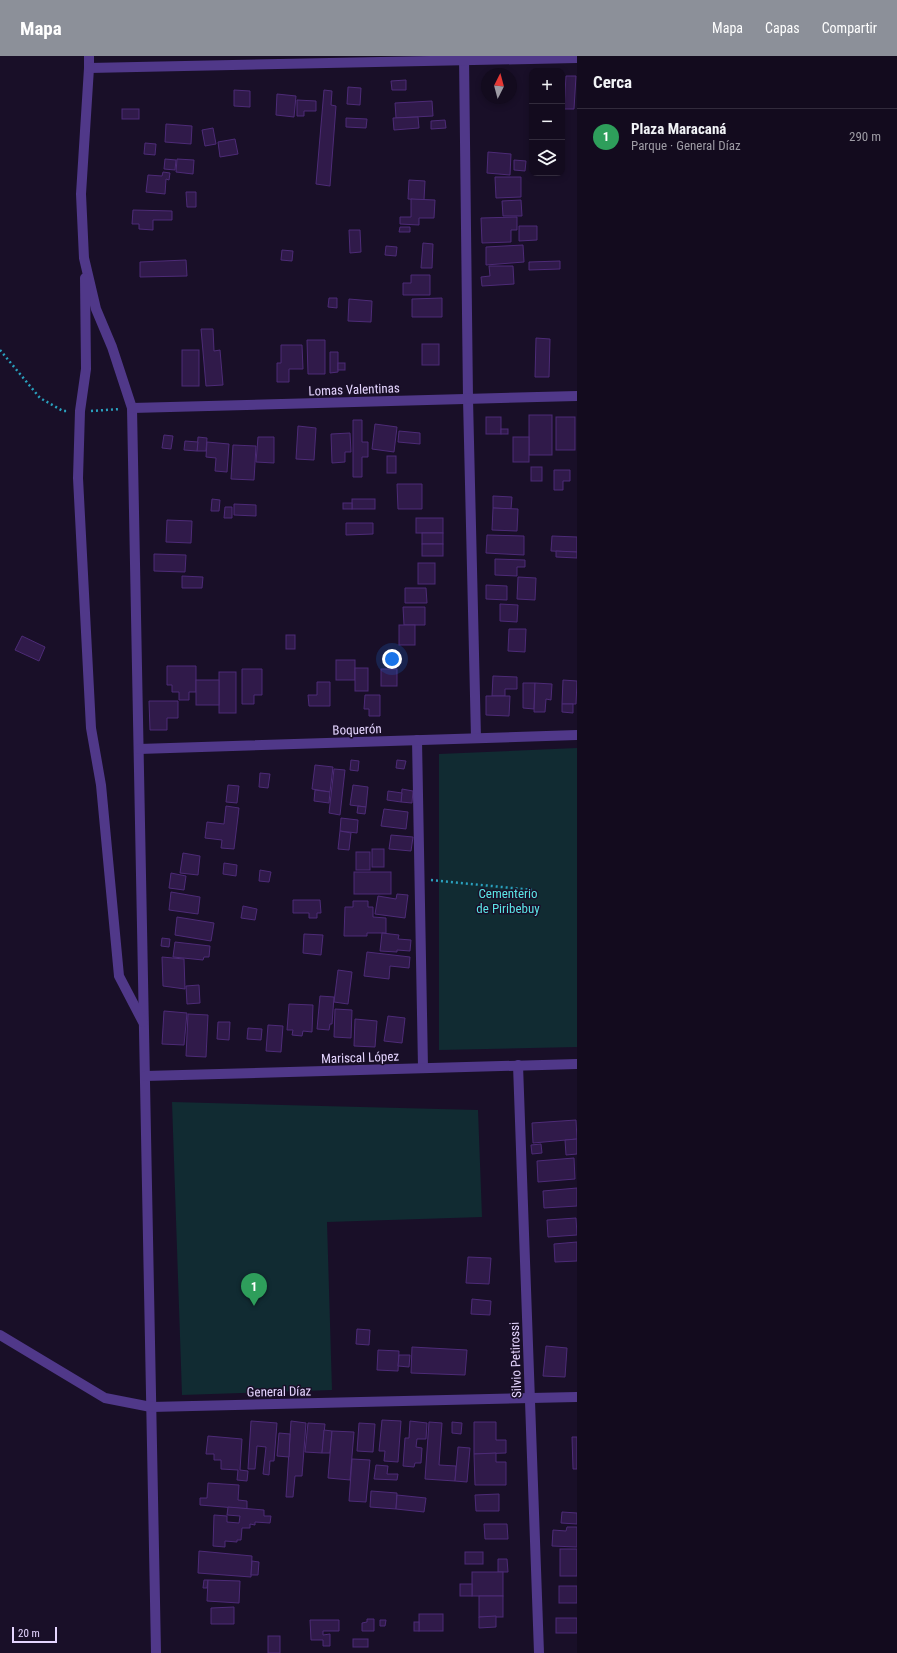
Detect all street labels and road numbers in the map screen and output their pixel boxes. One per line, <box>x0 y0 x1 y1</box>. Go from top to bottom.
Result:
street label: Lomas Valentinas <box>308 380 400 399</box>
street label: Boquerón <box>332 721 382 738</box>
street label: Mariscal López <box>321 1049 400 1066</box>
street label: Silvio Petirossi <box>507 1322 524 1398</box>
street label: General Díaz <box>247 1383 312 1400</box>

